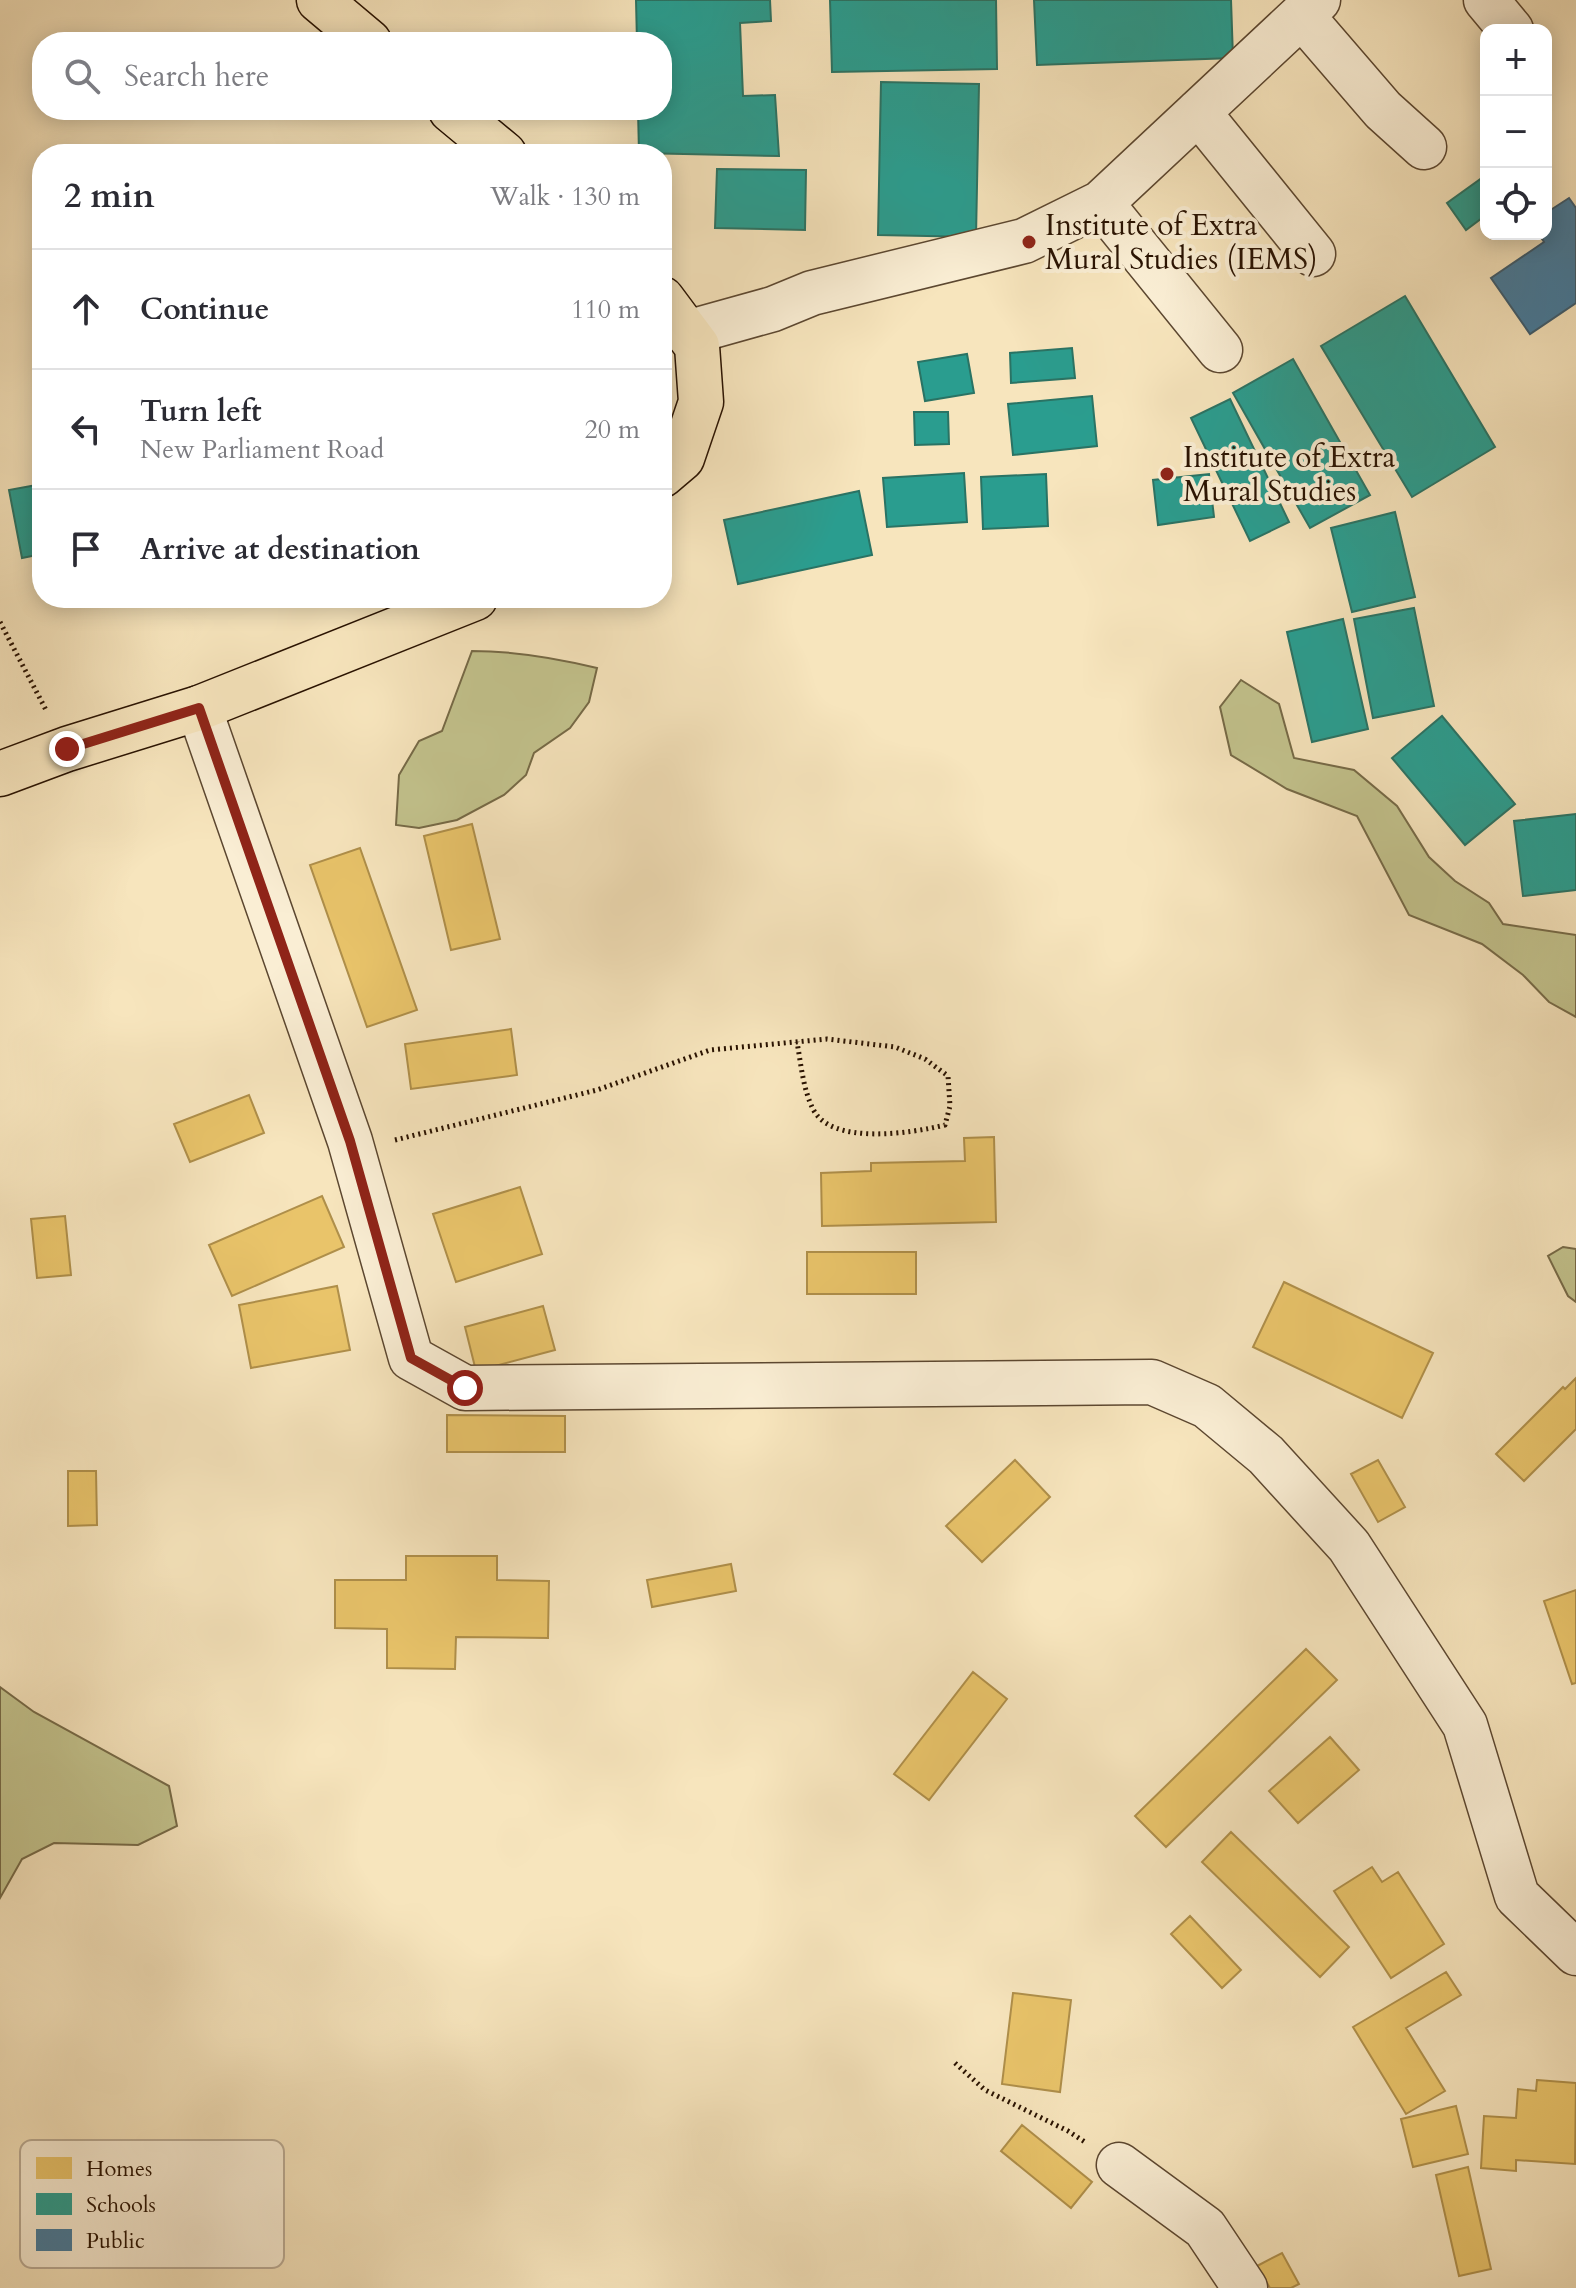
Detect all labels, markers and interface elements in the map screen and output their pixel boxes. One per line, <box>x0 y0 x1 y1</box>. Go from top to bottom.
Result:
map controls <box>1480 24 1552 240</box>
button: + <box>1480 24 1552 96</box>
search box <box>32 32 672 120</box>
icon: search <box>60 54 104 98</box>
text: Search here <box>124 56 269 97</box>
button: − <box>1480 96 1552 168</box>
button: locate <box>1480 168 1552 240</box>
text: 2 min <box>64 173 155 219</box>
text: Walk · 130 m <box>490 179 640 214</box>
place label: Institute of Extra Mural Studies (IEMS) <box>1045 205 1318 280</box>
marker: Institute of Extra Mural Studies (IEMS) <box>1020 233 1038 251</box>
icon: ahead <box>64 287 108 331</box>
text: Continue <box>140 289 269 330</box>
text: 110 m <box>571 292 640 327</box>
text: Turn left <box>140 391 262 432</box>
icon: left <box>64 407 108 451</box>
text: 20 m <box>584 412 640 447</box>
text: New Parliament Road <box>140 432 384 467</box>
place label: Institute of Extra Mural Studies <box>1183 437 1396 512</box>
marker: Institute of Extra Mural Studies <box>1158 465 1176 483</box>
icon: arrive <box>64 527 108 571</box>
text: Arrive at destination <box>140 529 420 570</box>
route end <box>49 731 85 767</box>
route start <box>447 1370 483 1406</box>
legend <box>20 2140 284 2268</box>
text: Homes <box>86 2154 152 2184</box>
text: Schools <box>86 2190 156 2220</box>
text: Public <box>86 2226 145 2256</box>

